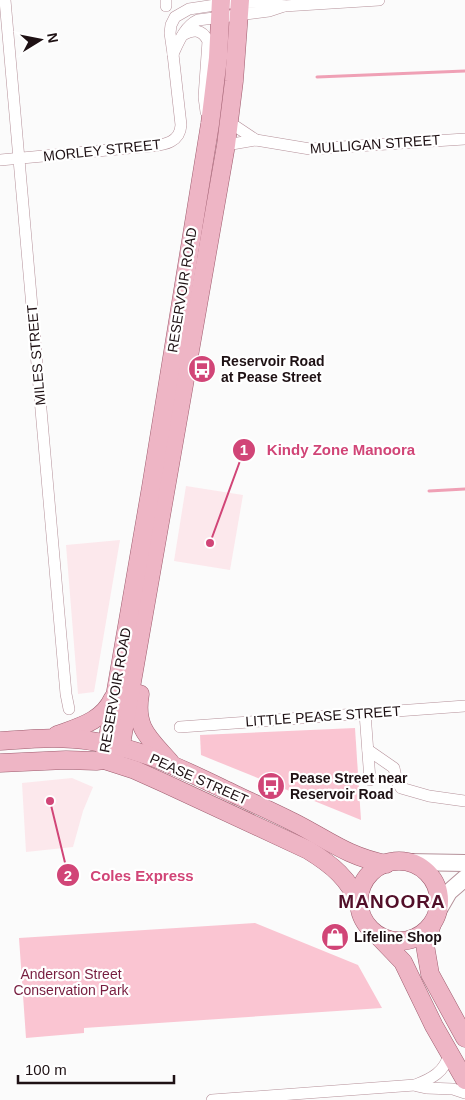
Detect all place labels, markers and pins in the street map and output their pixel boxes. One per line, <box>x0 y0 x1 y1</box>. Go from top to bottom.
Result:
place label: Reservoir Road at Pease Street <box>221 353 324 385</box>
bus stop icon: Reservoir Road at Pease Street <box>187 354 217 384</box>
callout: Kindy Zone Manoora <box>232 435 425 465</box>
place label: Pease Street near Reservoir Road <box>290 770 408 802</box>
bus stop icon: Pease Street near Reservoir Road <box>256 771 286 801</box>
callout: Coles Express <box>55 860 204 890</box>
shop icon: Lifeline Shop <box>320 922 350 952</box>
place label: Lifeline Shop <box>354 929 442 945</box>

